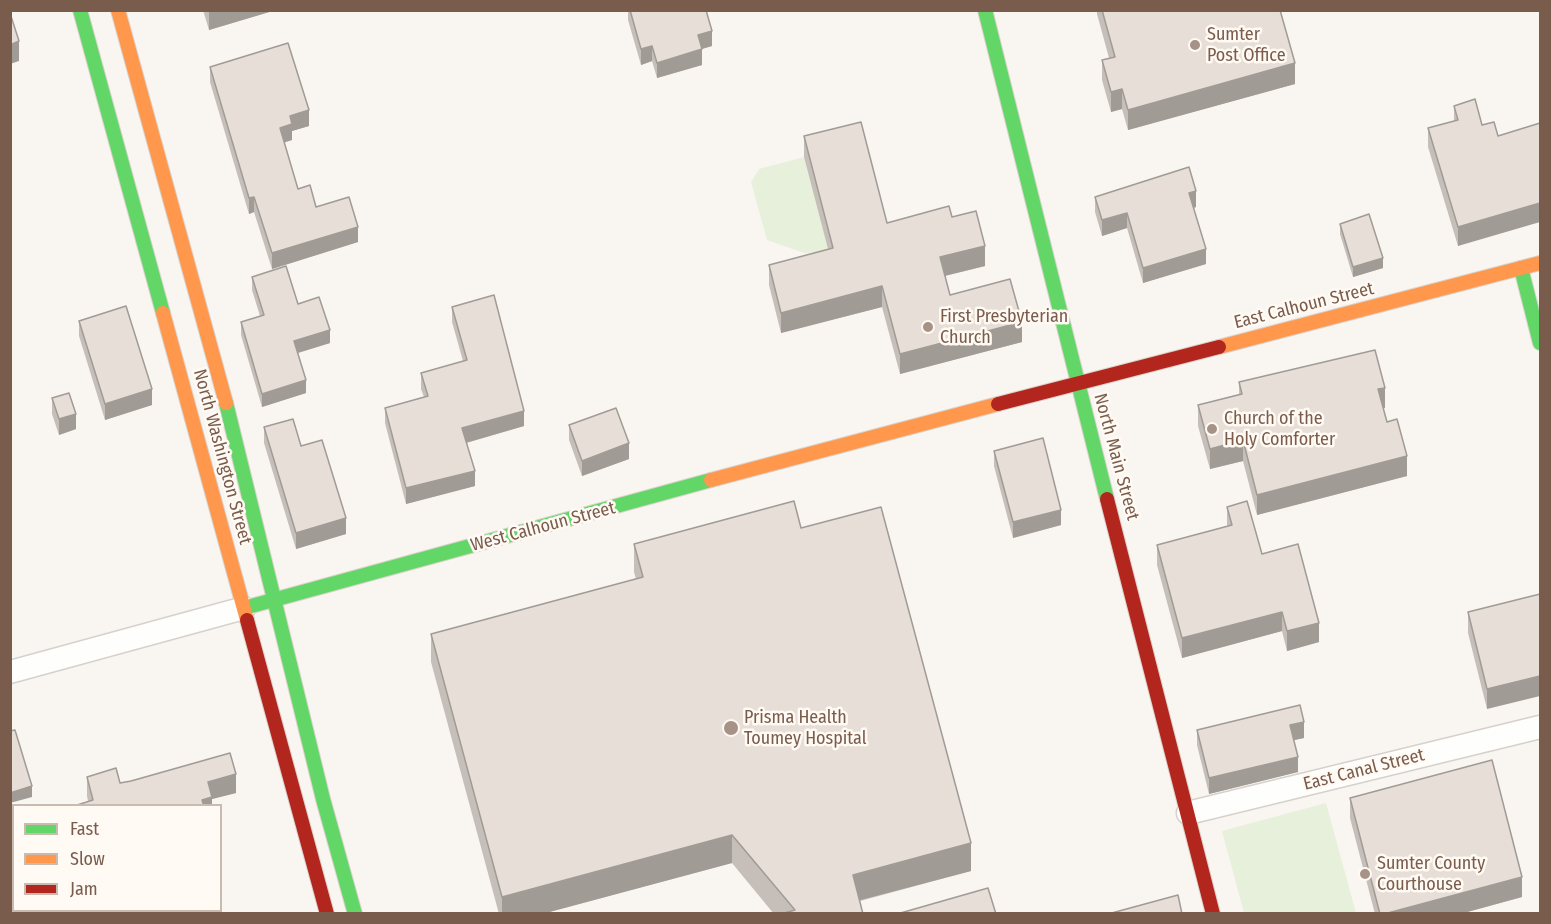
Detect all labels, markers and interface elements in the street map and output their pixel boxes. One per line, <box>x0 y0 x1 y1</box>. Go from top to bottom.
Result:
place label: Sumter Post Office <box>1207 24 1286 66</box>
marker: Sumter Post Office <box>1188 38 1202 52</box>
street label: East Calhoun Street <box>1232 278 1376 334</box>
place label: First Presbyterian Church <box>940 306 1068 348</box>
marker: First Presbyterian Church <box>921 320 935 334</box>
street label: North Washington Street <box>188 367 256 547</box>
street label: North Main Street <box>1089 391 1143 523</box>
place label: Church of the Holy Comforter <box>1224 408 1335 450</box>
marker: Church of the Holy Comforter <box>1205 422 1219 436</box>
street label: West Calhoun Street <box>468 497 618 557</box>
place label: Prisma Health Toumey Hospital <box>744 707 866 750</box>
marker: Prisma Health Toumey Hospital <box>722 719 740 737</box>
street label: East Canal Street <box>1301 745 1427 795</box>
legend <box>12 804 222 912</box>
text: Fast <box>70 818 99 840</box>
text: Slow <box>70 848 105 870</box>
place label: Sumter County Courthouse <box>1377 853 1485 896</box>
marker: Sumter County Courthouse <box>1358 867 1372 881</box>
text: Jam <box>70 878 98 900</box>

